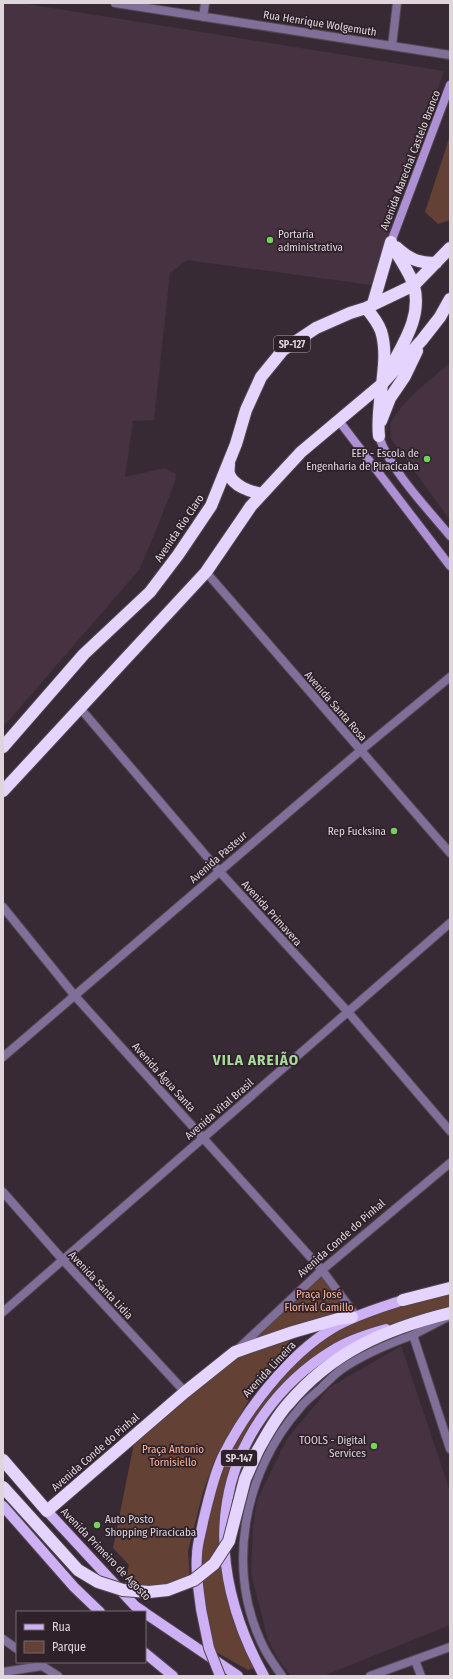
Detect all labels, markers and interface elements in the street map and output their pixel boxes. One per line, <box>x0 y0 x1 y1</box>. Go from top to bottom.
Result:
street label: Rua Henrique Wolgemuth <box>262 8 378 39</box>
street label: Avenida Marechal Castelo Branco <box>378 88 443 232</box>
place label: Portaria administrativa <box>278 228 343 254</box>
marker: Portaria administrativa <box>265 235 275 245</box>
road number: SP-127 <box>274 336 310 352</box>
place label: EEP - Escola de Engenharia de Piracicaba <box>306 447 419 473</box>
marker: EEP - Escola de Engenharia de Piracicaba <box>422 454 432 464</box>
street label: Avenida Rio Claro <box>152 492 207 565</box>
street label: Avenida Santa Rosa <box>302 669 369 744</box>
place label: Rep Fucksina <box>328 825 386 838</box>
marker: Rep Fucksina <box>389 826 399 836</box>
street label: Avenida Pasteur <box>187 829 250 886</box>
street label: Avenida Primavera <box>239 878 304 949</box>
street label: Avenida Água Santa <box>129 1039 199 1115</box>
district label: VILA AREIÃO <box>212 1051 299 1069</box>
street label: Avenida Vital Brasil <box>182 1076 256 1143</box>
street label: Avenida Conde do Pinhal <box>295 1197 388 1280</box>
street label: Avenida Santa Lidia <box>66 1249 136 1322</box>
park label: Praça José Florival Camillo <box>284 1288 354 1314</box>
street label: Avenida Limeira <box>240 1339 299 1400</box>
street label: Avenida Conde do Pinhal <box>49 1411 142 1494</box>
place label: TOOLS - Digital Services <box>299 1434 366 1460</box>
marker: TOOLS - Digital Services <box>369 1441 379 1451</box>
park label: Praça Antonio Tornisiello <box>142 1443 204 1469</box>
road number: SP-147 <box>221 1450 257 1466</box>
street label: Avenida Primeiro de Agosto <box>58 1505 153 1603</box>
place label: Auto Posto Shopping Piracicaba <box>105 1513 196 1539</box>
marker: Auto Posto Shopping Piracicaba <box>92 1520 102 1530</box>
legend <box>16 1611 146 1663</box>
text: Rua <box>52 1620 71 1634</box>
text: Parque <box>52 1640 86 1654</box>

